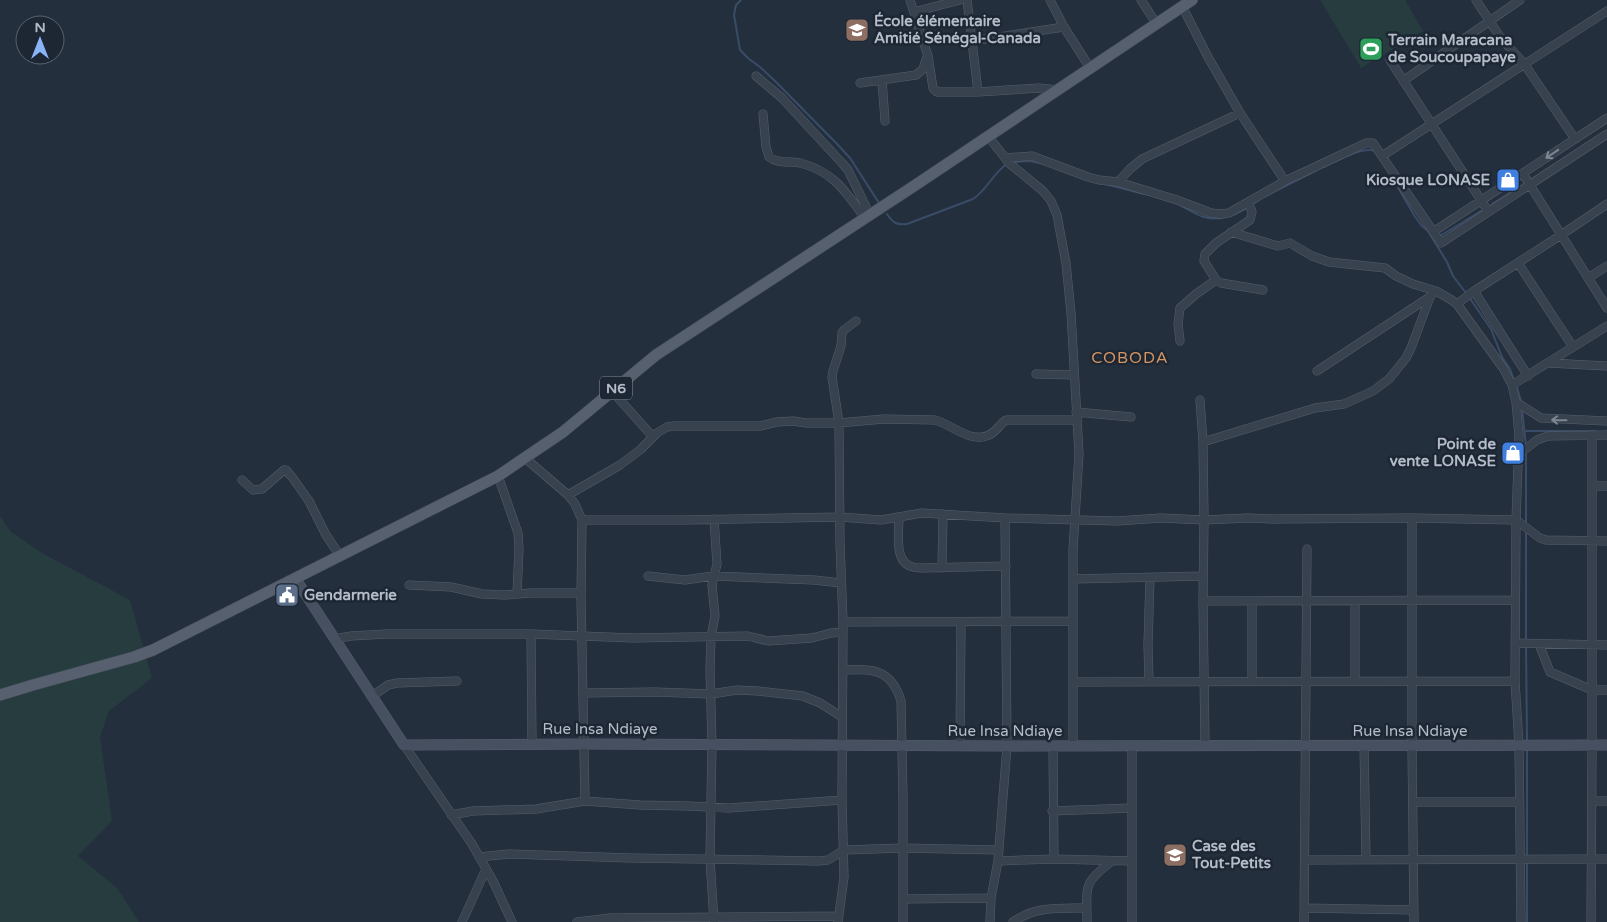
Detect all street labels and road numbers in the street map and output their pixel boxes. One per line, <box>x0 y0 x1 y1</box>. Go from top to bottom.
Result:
road number: N6 <box>600 376 632 399</box>
street label: Rue Insa Ndiaye <box>543 720 657 738</box>
street label: Rue Insa Ndiaye <box>948 722 1062 740</box>
street label: Rue Insa Ndiaye <box>1353 722 1467 740</box>

